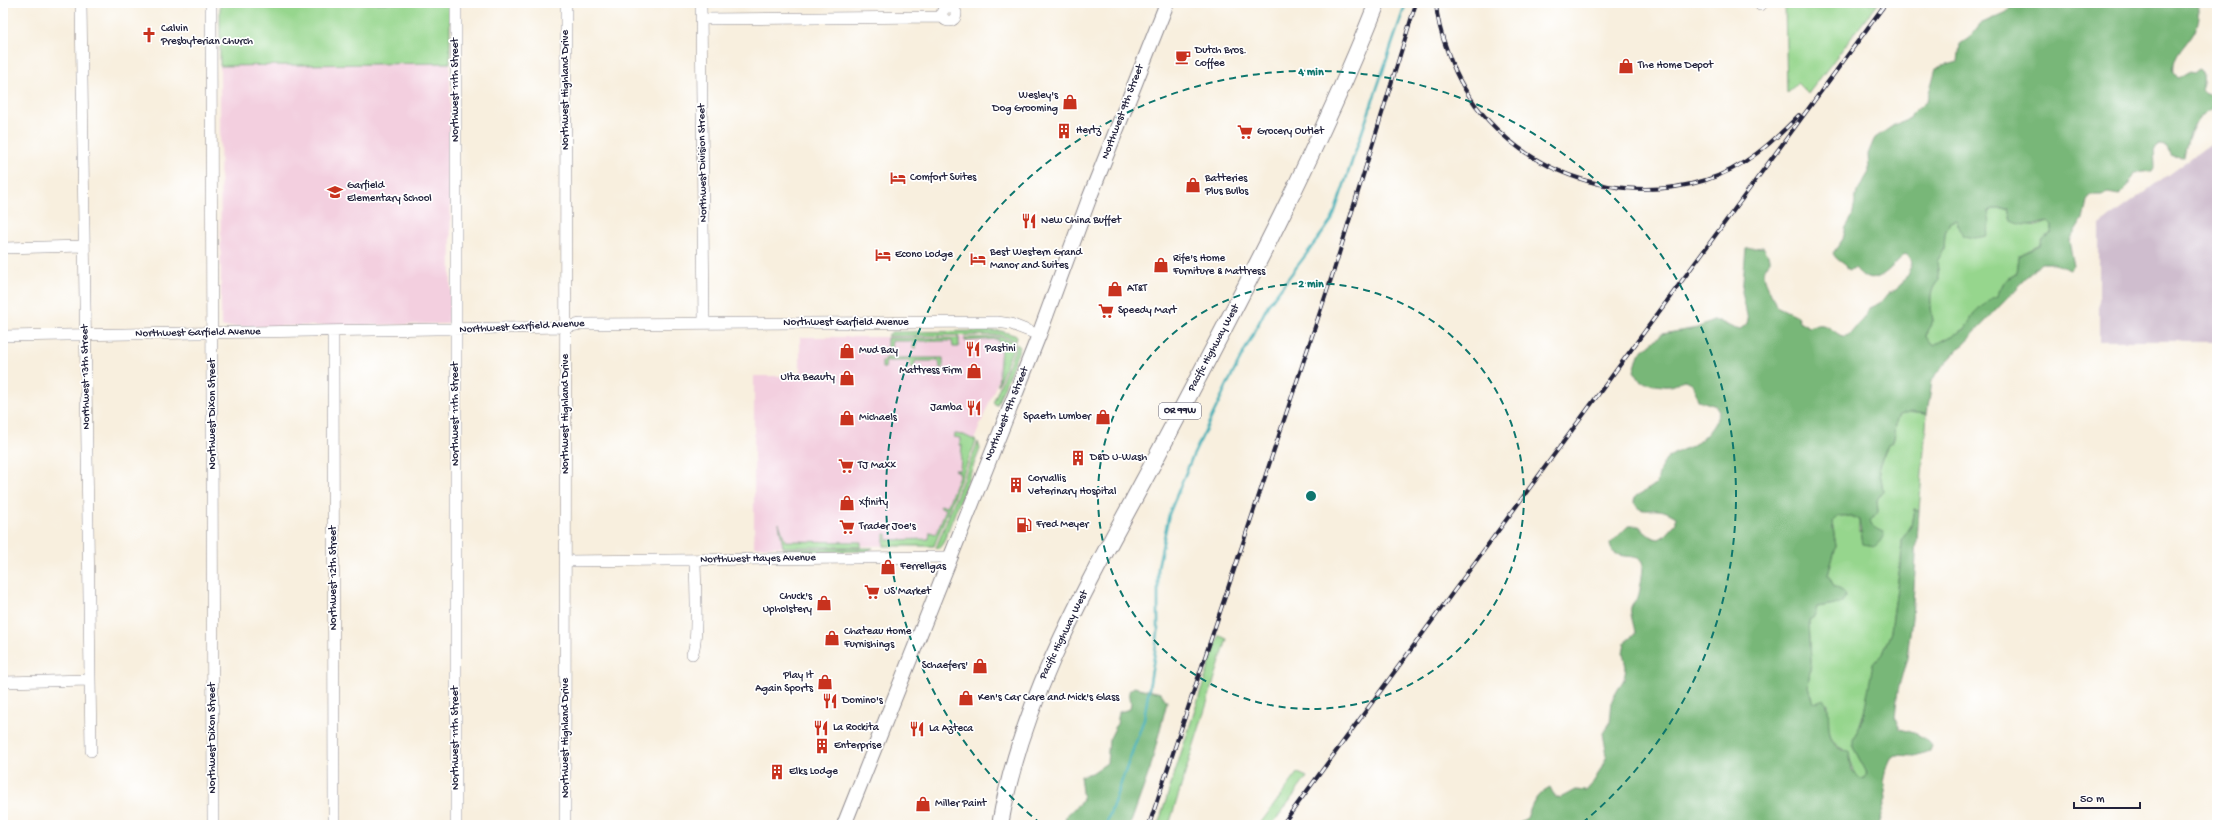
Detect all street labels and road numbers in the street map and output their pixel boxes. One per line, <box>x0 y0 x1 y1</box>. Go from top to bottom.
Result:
street label: Northwest Highland Drive <box>560 30 572 150</box>
street label: Northwest 11th Street <box>450 37 462 142</box>
street label: Northwest 9th Street <box>1099 62 1147 161</box>
street label: Northwest Division Street <box>696 102 710 222</box>
street label: Pacific Highway West <box>1184 300 1243 395</box>
street label: Northwest Garfield Avenue <box>783 316 909 329</box>
street label: Northwest Garfield Avenue <box>459 317 585 336</box>
street label: Northwest 13th Street <box>79 323 93 430</box>
street label: Northwest Garfield Avenue <box>135 325 261 340</box>
street label: Northwest Highland Drive <box>560 354 572 474</box>
street label: Northwest Dixon Street <box>207 357 219 469</box>
street label: Northwest 11th Street <box>450 361 462 466</box>
street label: Northwest 9th Street <box>983 364 1032 463</box>
road number: OR 99W <box>1159 403 1201 419</box>
street label: Northwest 12th Street <box>328 524 340 630</box>
street label: Northwest Hayes Avenue <box>700 552 816 566</box>
street label: Pacific Highway West <box>1036 587 1091 682</box>
street label: Northwest Highland Drive <box>560 678 572 798</box>
street label: Northwest Dixon Street <box>207 681 219 793</box>
street label: Northwest 11th Street <box>450 685 462 790</box>

